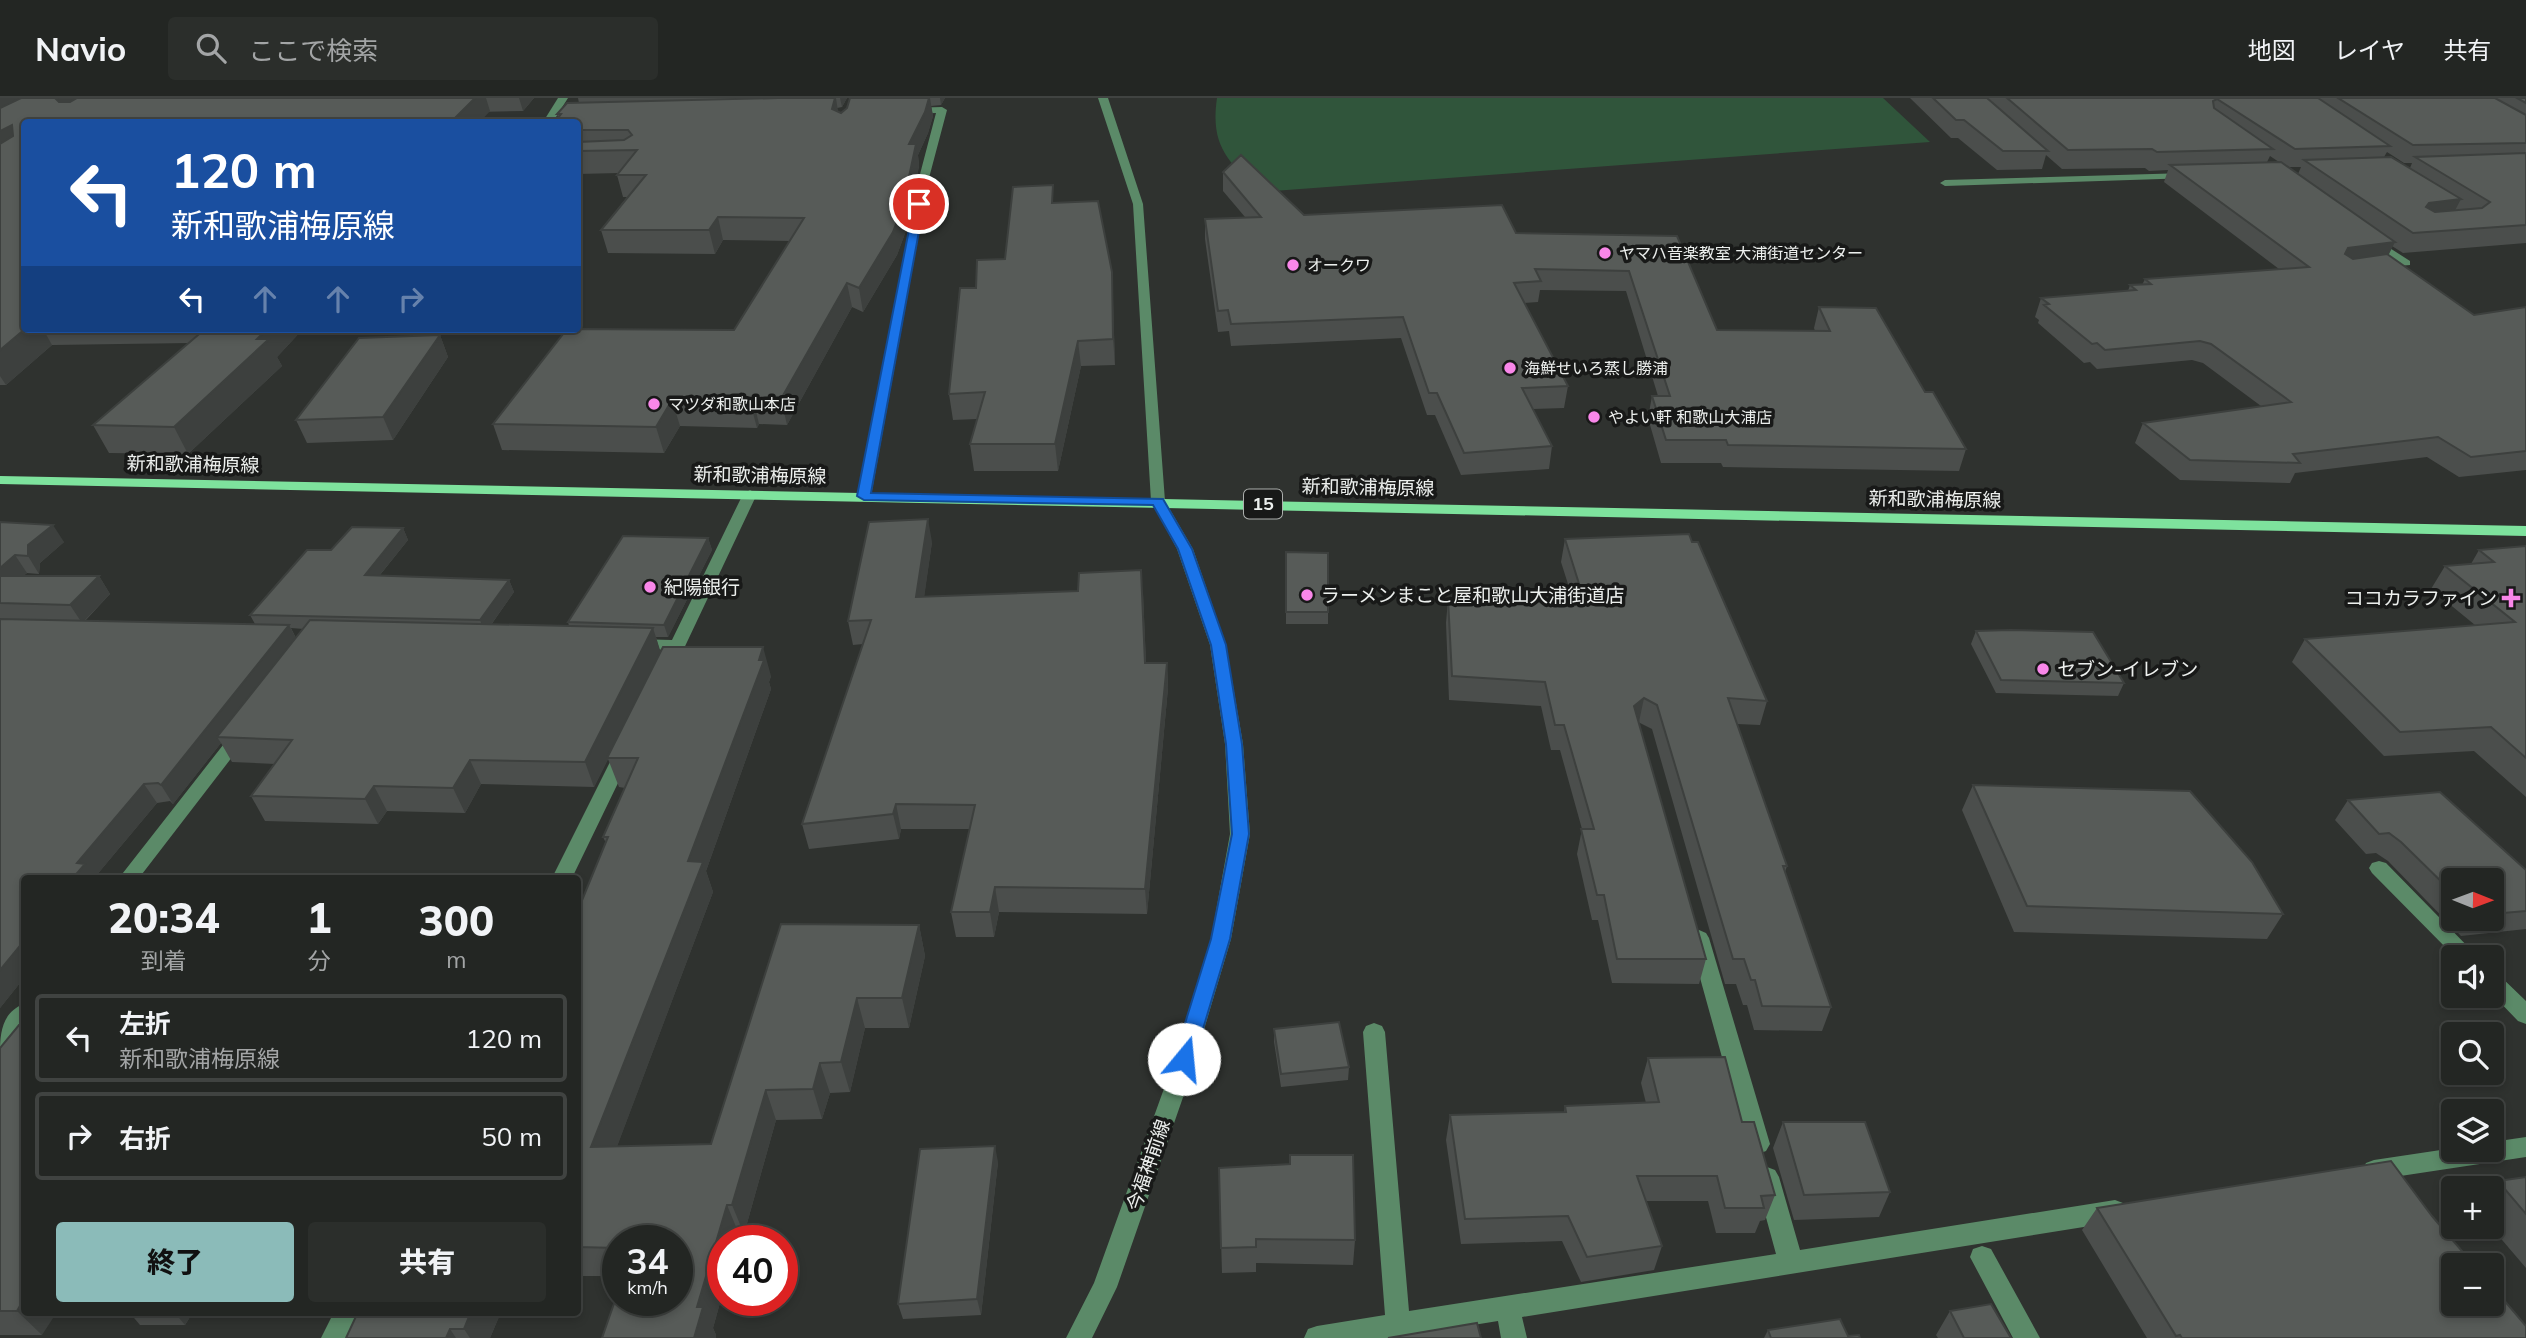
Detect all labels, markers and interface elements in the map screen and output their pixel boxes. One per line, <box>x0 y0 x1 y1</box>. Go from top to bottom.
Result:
search box <box>168 17 658 80</box>
text: Navio <box>35 28 126 69</box>
icon: search <box>192 29 230 67</box>
text: ここで検索 <box>248 34 378 67</box>
text: 地図 <box>2248 35 2296 65</box>
text: レイヤ <box>2334 35 2405 65</box>
text: 共有 <box>2443 35 2491 65</box>
text: 120 m <box>171 139 317 200</box>
icon: left <box>56 147 147 238</box>
pin <box>889 174 949 234</box>
icon: arrive <box>900 185 938 223</box>
text: 新和歌浦梅原線 <box>171 205 395 245</box>
place label: ヤマハ音楽教室 大浦街道センター <box>1619 243 1863 263</box>
marker: ヤマハ音楽教室 大浦街道センター <box>1597 245 1613 261</box>
place label: オークワ <box>1307 255 1371 275</box>
marker: オークワ <box>1285 257 1301 273</box>
icon: left <box>173 280 211 318</box>
icon: ahead <box>246 280 284 318</box>
icon: ahead <box>319 280 357 318</box>
icon: right <box>392 280 430 318</box>
place label: 海鮮せいろ蒸し勝浦 <box>1524 358 1668 378</box>
marker: 海鮮せいろ蒸し勝浦 <box>1502 360 1518 376</box>
place label: マツダ和歌山本店 <box>668 394 796 414</box>
marker: マツダ和歌山本店 <box>646 396 662 412</box>
place label: やよい軒 和歌山大浦店 <box>1608 407 1772 427</box>
marker: やよい軒 和歌山大浦店 <box>1586 409 1602 425</box>
street label: 新和歌浦梅原線 <box>126 451 260 477</box>
street label: 新和歌浦梅原線 <box>693 462 827 488</box>
street label: 新和歌浦梅原線 <box>1301 474 1435 500</box>
street label: 新和歌浦梅原線 <box>1868 486 2002 512</box>
road number: 15 <box>1244 490 1282 518</box>
place label: 紀陽銀行 <box>664 575 740 599</box>
marker: 紀陽銀行 <box>642 579 658 595</box>
place label: ラーメンまこと屋和歌山大浦街道店 <box>1321 583 1624 607</box>
place label: ココカラファイン <box>2345 586 2497 610</box>
marker: ラーメンまこと屋和歌山大浦街道店 <box>1299 587 1315 603</box>
marker: ココカラファイン <box>2503 590 2519 606</box>
place label: セブン-イレブン <box>2057 657 2198 681</box>
marker: セブン-イレブン <box>2035 661 2051 677</box>
north arrow <box>2441 868 2504 931</box>
map controls <box>2441 868 2504 1316</box>
text: 20:34 <box>108 891 220 944</box>
text: 1 <box>306 891 332 944</box>
text: 300 <box>419 894 494 947</box>
text: m <box>446 945 466 974</box>
button: sound <box>2441 945 2504 1008</box>
text: 到着 <box>141 946 187 975</box>
text: 分 <box>308 946 331 975</box>
text: 左折 <box>119 1007 171 1040</box>
icon: left <box>60 1019 98 1057</box>
text: 120 m <box>466 1022 542 1055</box>
position arrow <box>1147 1022 1221 1096</box>
button: search <box>2441 1022 2504 1085</box>
text: 新和歌浦梅原線 <box>119 1044 280 1073</box>
button: layers <box>2441 1099 2504 1162</box>
street label: 今福神前線 <box>1121 1116 1175 1214</box>
icon: right <box>60 1117 98 1155</box>
text: 50 m <box>481 1120 542 1153</box>
text: 右折 <box>119 1122 171 1155</box>
button: + <box>2441 1176 2504 1239</box>
button: 終了 <box>56 1222 294 1302</box>
button: 共有 <box>308 1222 546 1302</box>
speed limit sign: 40 <box>707 1225 798 1316</box>
text: 34 <box>626 1239 669 1283</box>
button: − <box>2441 1253 2504 1316</box>
text: km/h <box>627 1276 668 1299</box>

